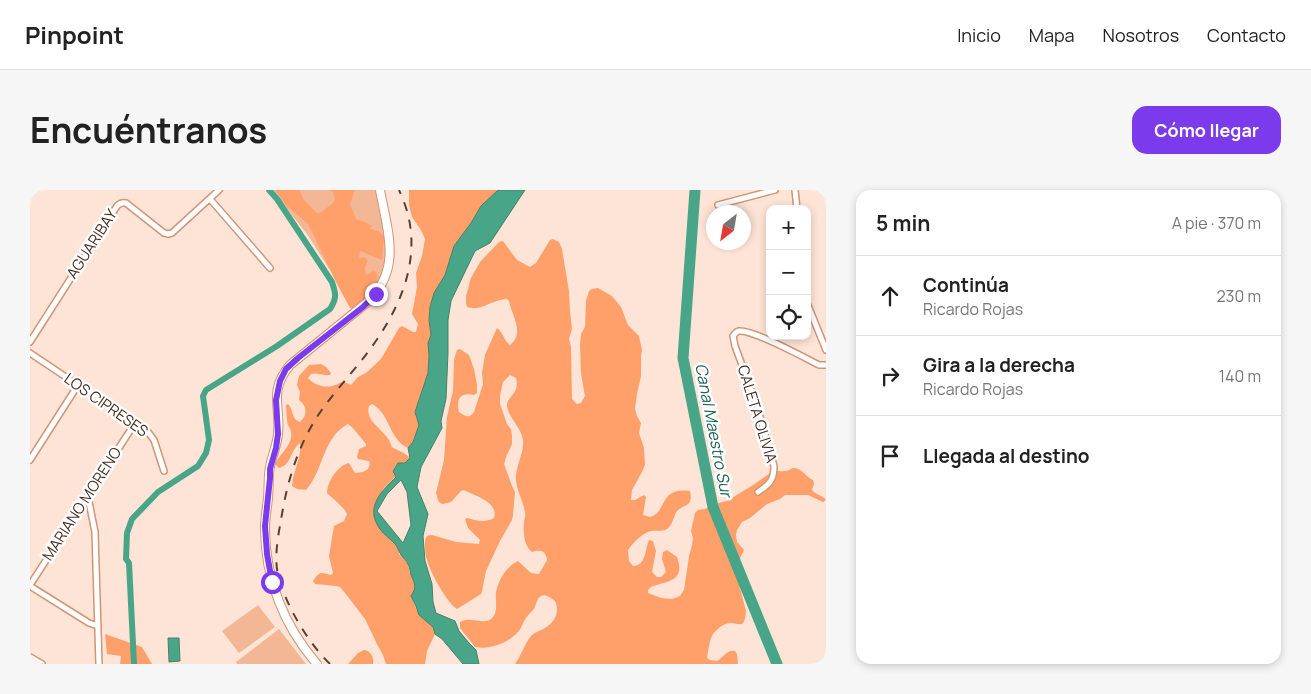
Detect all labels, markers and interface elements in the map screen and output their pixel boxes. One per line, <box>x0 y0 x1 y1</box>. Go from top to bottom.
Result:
text: Pinpoint <box>25 18 124 51</box>
text: Inicio <box>957 23 1001 47</box>
text: Mapa <box>1029 23 1075 47</box>
text: Nosotros <box>1103 23 1179 47</box>
text: Contacto <box>1207 23 1286 47</box>
text: Encuéntranos <box>30 106 267 154</box>
button: Cómo llegar <box>1132 106 1281 154</box>
street label: AGUARIBAY <box>61 205 122 282</box>
north arrow <box>706 205 751 250</box>
map controls <box>766 205 811 340</box>
button: + <box>766 205 811 250</box>
text: 5 min <box>876 209 930 237</box>
text: A pie · 370 m <box>1172 212 1261 234</box>
button: − <box>766 250 811 295</box>
text: Continúa <box>923 272 1009 298</box>
icon: ahead <box>876 282 904 310</box>
route end <box>365 283 388 306</box>
text: 230 m <box>1217 285 1261 307</box>
button: locate <box>766 295 811 340</box>
text: Ricardo Rojas <box>923 298 1023 320</box>
text: Gira a la derecha <box>923 352 1075 378</box>
water label: Canal Maestro Sur <box>690 361 738 501</box>
street label: CALETA OLIVIA <box>733 362 782 466</box>
icon: right <box>876 362 904 390</box>
text: 140 m <box>1219 365 1261 387</box>
street label: LOS CIPRESES <box>60 368 152 441</box>
text: Ricardo Rojas <box>923 378 1023 400</box>
icon: arrive <box>876 442 904 470</box>
street label: MARIANO MORENO <box>37 443 126 564</box>
text: Llegada al destino <box>923 443 1090 469</box>
route start <box>261 571 284 594</box>

